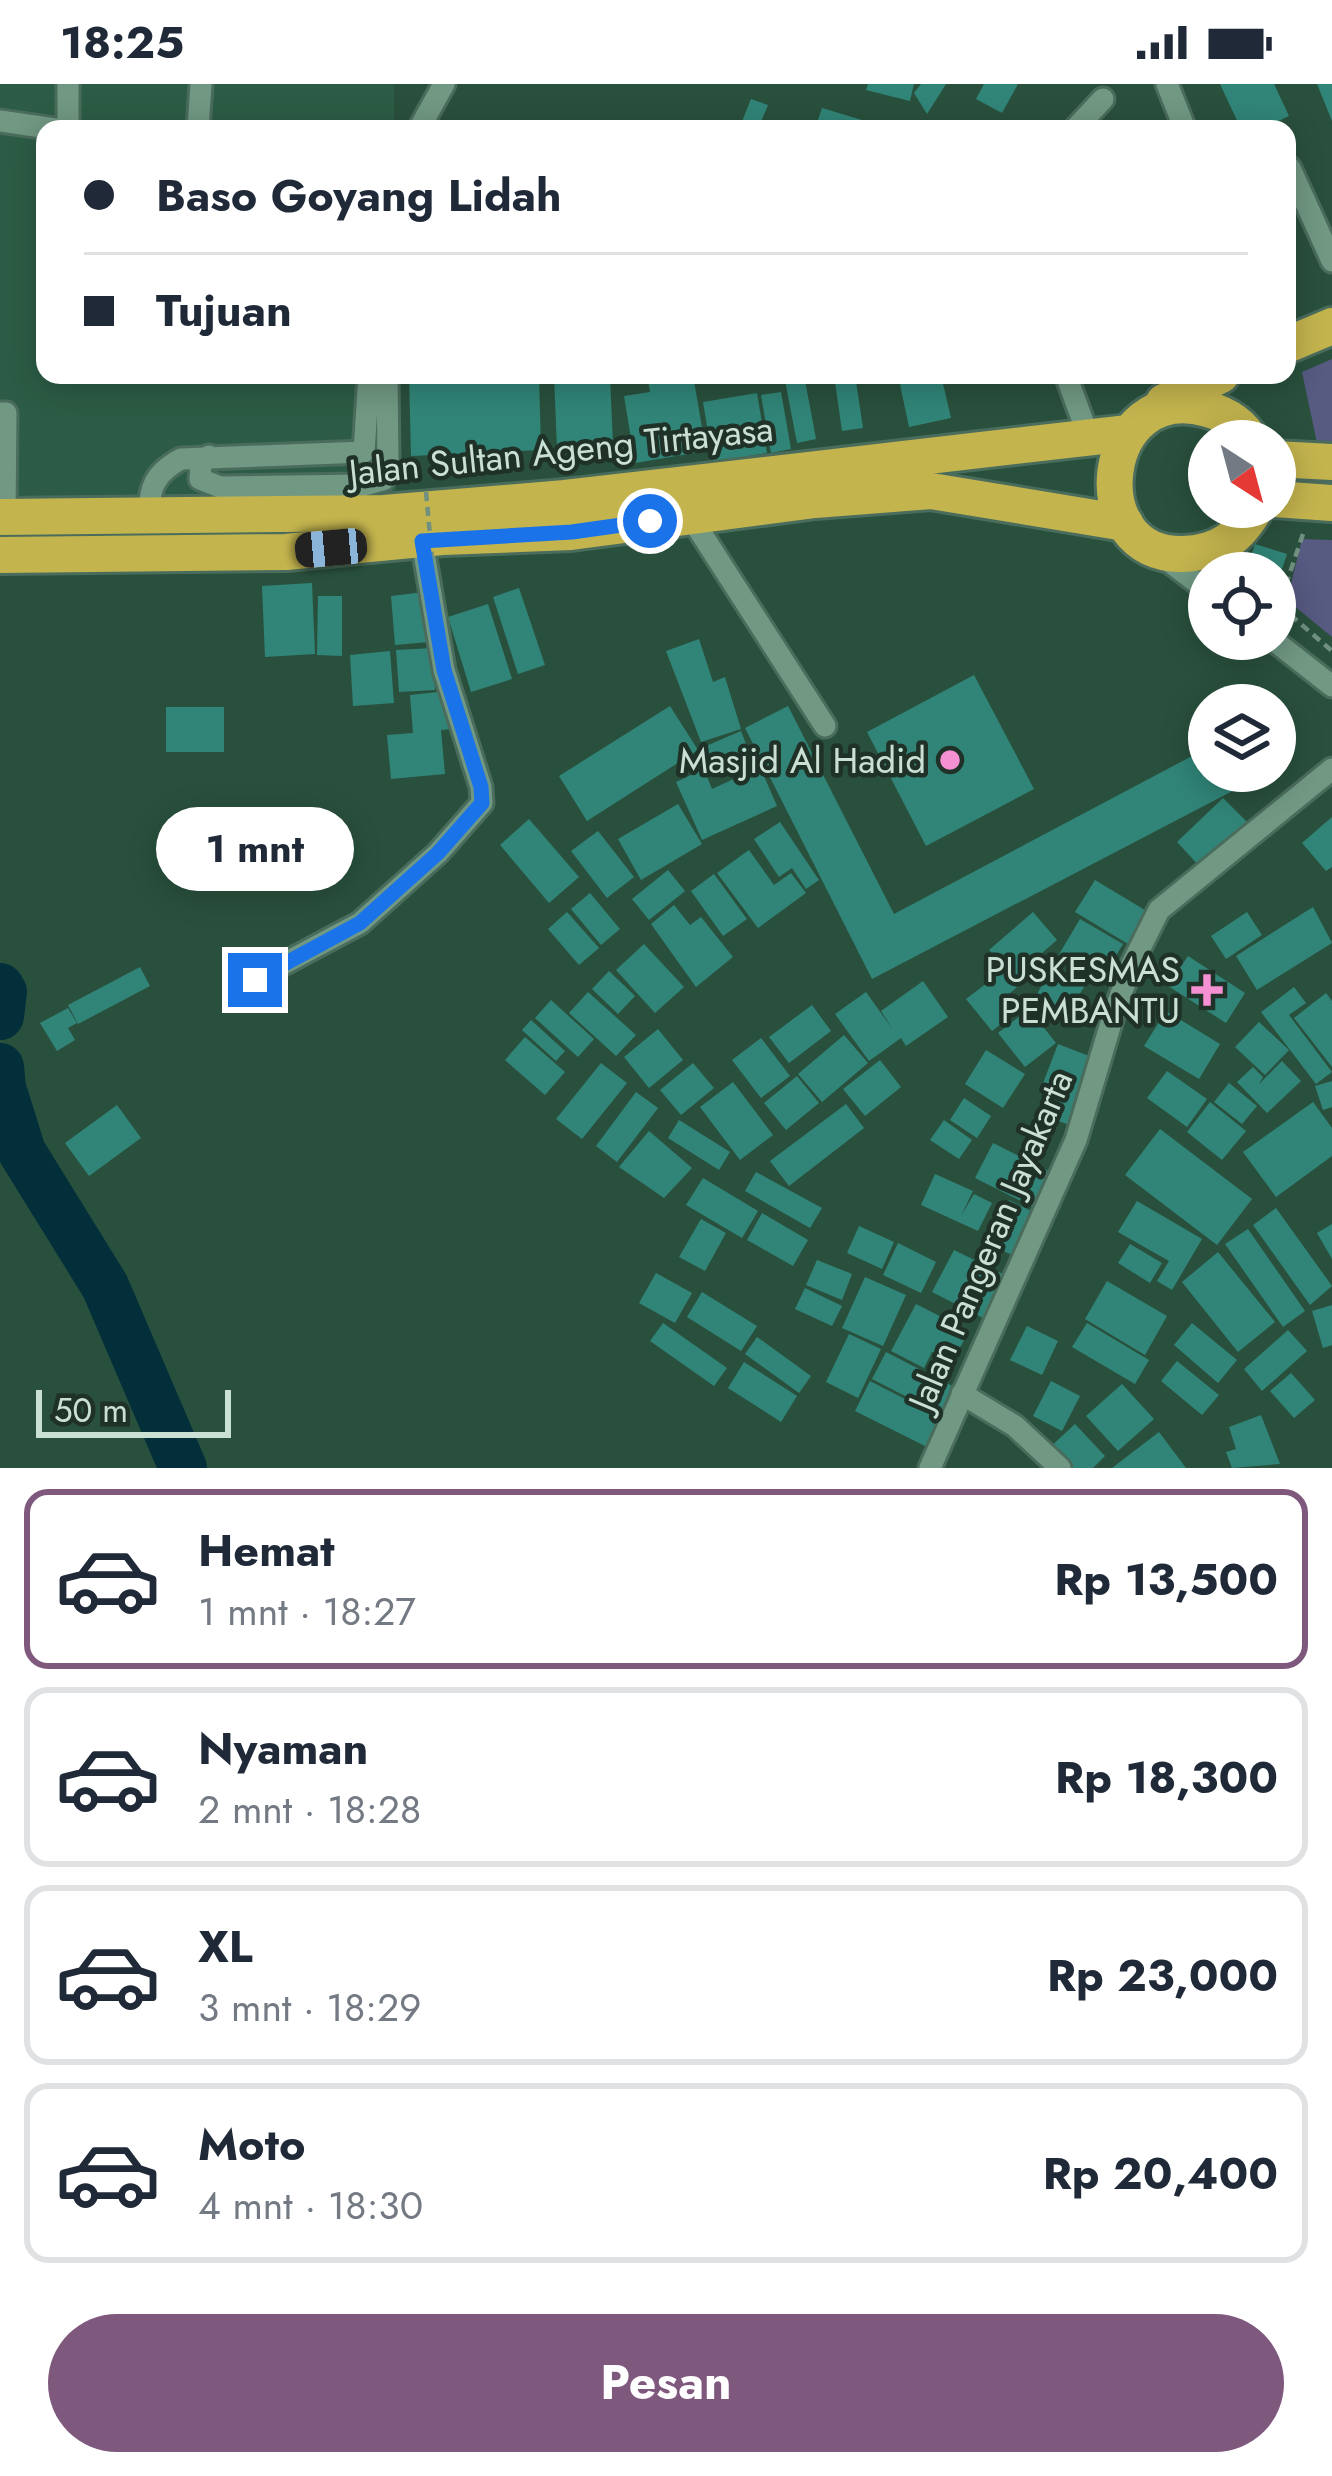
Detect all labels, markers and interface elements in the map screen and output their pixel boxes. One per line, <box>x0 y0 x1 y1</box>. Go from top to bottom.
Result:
text: 18:25 <box>60 10 184 75</box>
text: Baso Goyang Lidah <box>156 163 562 228</box>
text: Tujuan <box>156 278 292 343</box>
street label: Jalan Sultan Ageng Tirtayasa <box>342 402 776 499</box>
north arrow <box>1188 420 1296 528</box>
map controls <box>1188 420 1296 792</box>
route start <box>623 494 677 548</box>
car <box>294 527 368 569</box>
button: locate <box>1188 552 1296 660</box>
button: layers <box>1188 684 1296 792</box>
place label: Masjid Al Hadid <box>679 734 926 786</box>
marker: Masjid Al Hadid <box>937 747 963 773</box>
callout: 1 mnt <box>156 806 354 890</box>
text: 1 mnt <box>206 820 304 877</box>
place label: PUSKESMAS PEMBANTU <box>985 943 1180 1036</box>
route end <box>228 953 282 1007</box>
marker: PUSKESMAS PEMBANTU <box>1191 974 1223 1006</box>
street label: Jalan Pangeran Jayakarta <box>893 1062 1085 1422</box>
scale bar <box>36 1384 231 1437</box>
text: 50 m <box>54 1387 128 1434</box>
text: Hemat <box>198 1518 335 1583</box>
icon: car <box>54 1525 162 1633</box>
text: Rp 13,500 <box>1054 1547 1278 1612</box>
text: 1 mnt · 18:27 <box>198 1583 416 1640</box>
text: Nyaman <box>198 1716 368 1781</box>
icon: car <box>54 1723 162 1831</box>
text: Rp 18,300 <box>1055 1745 1278 1810</box>
text: 2 mnt · 18:28 <box>198 1781 421 1838</box>
text: XL <box>198 1914 253 1979</box>
icon: car <box>54 1921 162 2029</box>
text: Rp 23,000 <box>1047 1943 1278 2008</box>
text: 3 mnt · 18:29 <box>198 1979 422 2036</box>
text: Moto <box>198 2112 306 2177</box>
icon: car <box>54 2119 162 2227</box>
text: Rp 20,400 <box>1043 2141 1278 2206</box>
text: 4 mnt · 18:30 <box>198 2177 423 2234</box>
button: Pesan <box>48 2314 1284 2452</box>

